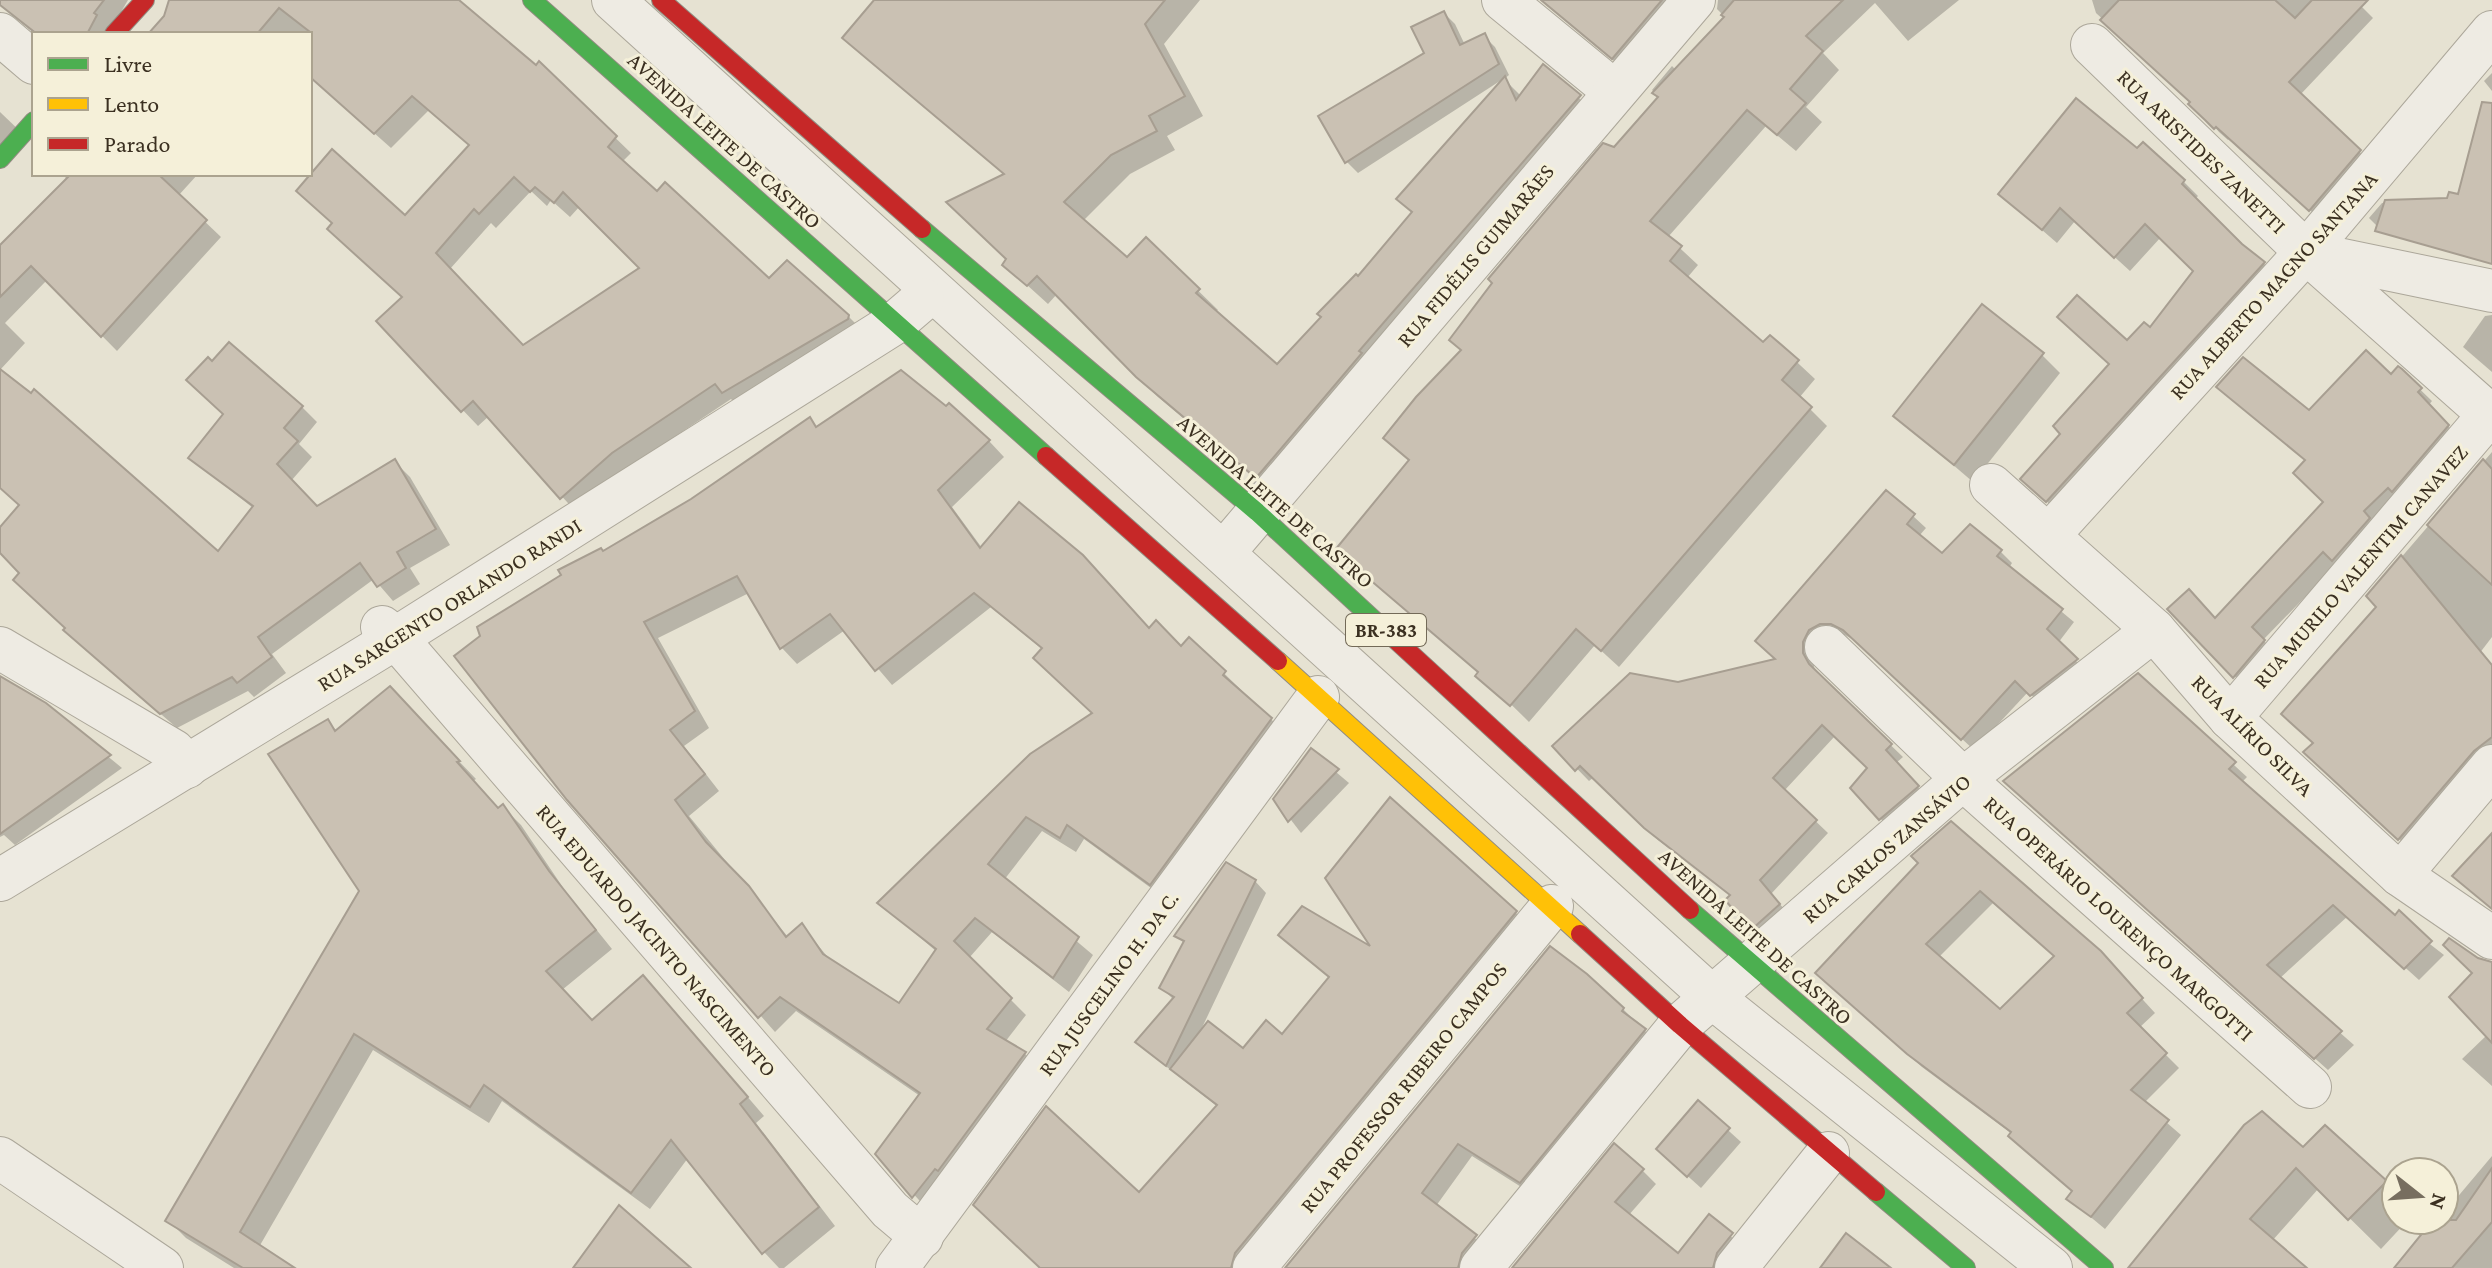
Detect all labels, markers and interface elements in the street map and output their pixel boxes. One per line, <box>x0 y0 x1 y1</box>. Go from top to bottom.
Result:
legend <box>32 32 312 176</box>
street label: AVENIDA LEITE DE CASTRO <box>623 47 826 234</box>
text: Livre <box>104 50 152 77</box>
street label: RUA ARISTIDES ZANETTI <box>2112 64 2291 238</box>
text: Lento <box>104 90 159 117</box>
text: Parado <box>104 130 171 157</box>
street label: RUA FIDÉLIS GUIMARÃES <box>1392 159 1559 352</box>
street label: RUA ALBERTO MAGNO SANTANA <box>2164 166 2383 404</box>
street label: AVENIDA LEITE DE CASTRO <box>1173 410 1379 593</box>
street label: RUA MURILO VALENTIM CANAVEZ <box>2248 440 2473 693</box>
street label: RUA SARGENTO ORLANDO RANDI <box>313 513 586 696</box>
road number: BR-383 <box>1346 614 1426 646</box>
street label: RUA ALÍRIO SILVA <box>2187 669 2319 802</box>
street label: RUA CARLOS ZANSÁVIO <box>1797 769 1976 928</box>
street label: RUA OPERÁRIO LOURENÇO MARGOTTI <box>1979 791 2259 1046</box>
street label: RUA EDUARDO JACINTO NASCIMENTO <box>531 799 782 1082</box>
street label: AVENIDA LEITE DE CASTRO <box>1654 843 1857 1030</box>
street label: RUA JUSCELINO H. DA C. <box>1033 886 1184 1081</box>
street label: RUA PROFESSOR RIBEIRO CAMPOS <box>1295 957 1512 1217</box>
north arrow <box>2380 1156 2460 1236</box>
text: N <box>2425 1191 2453 1213</box>

